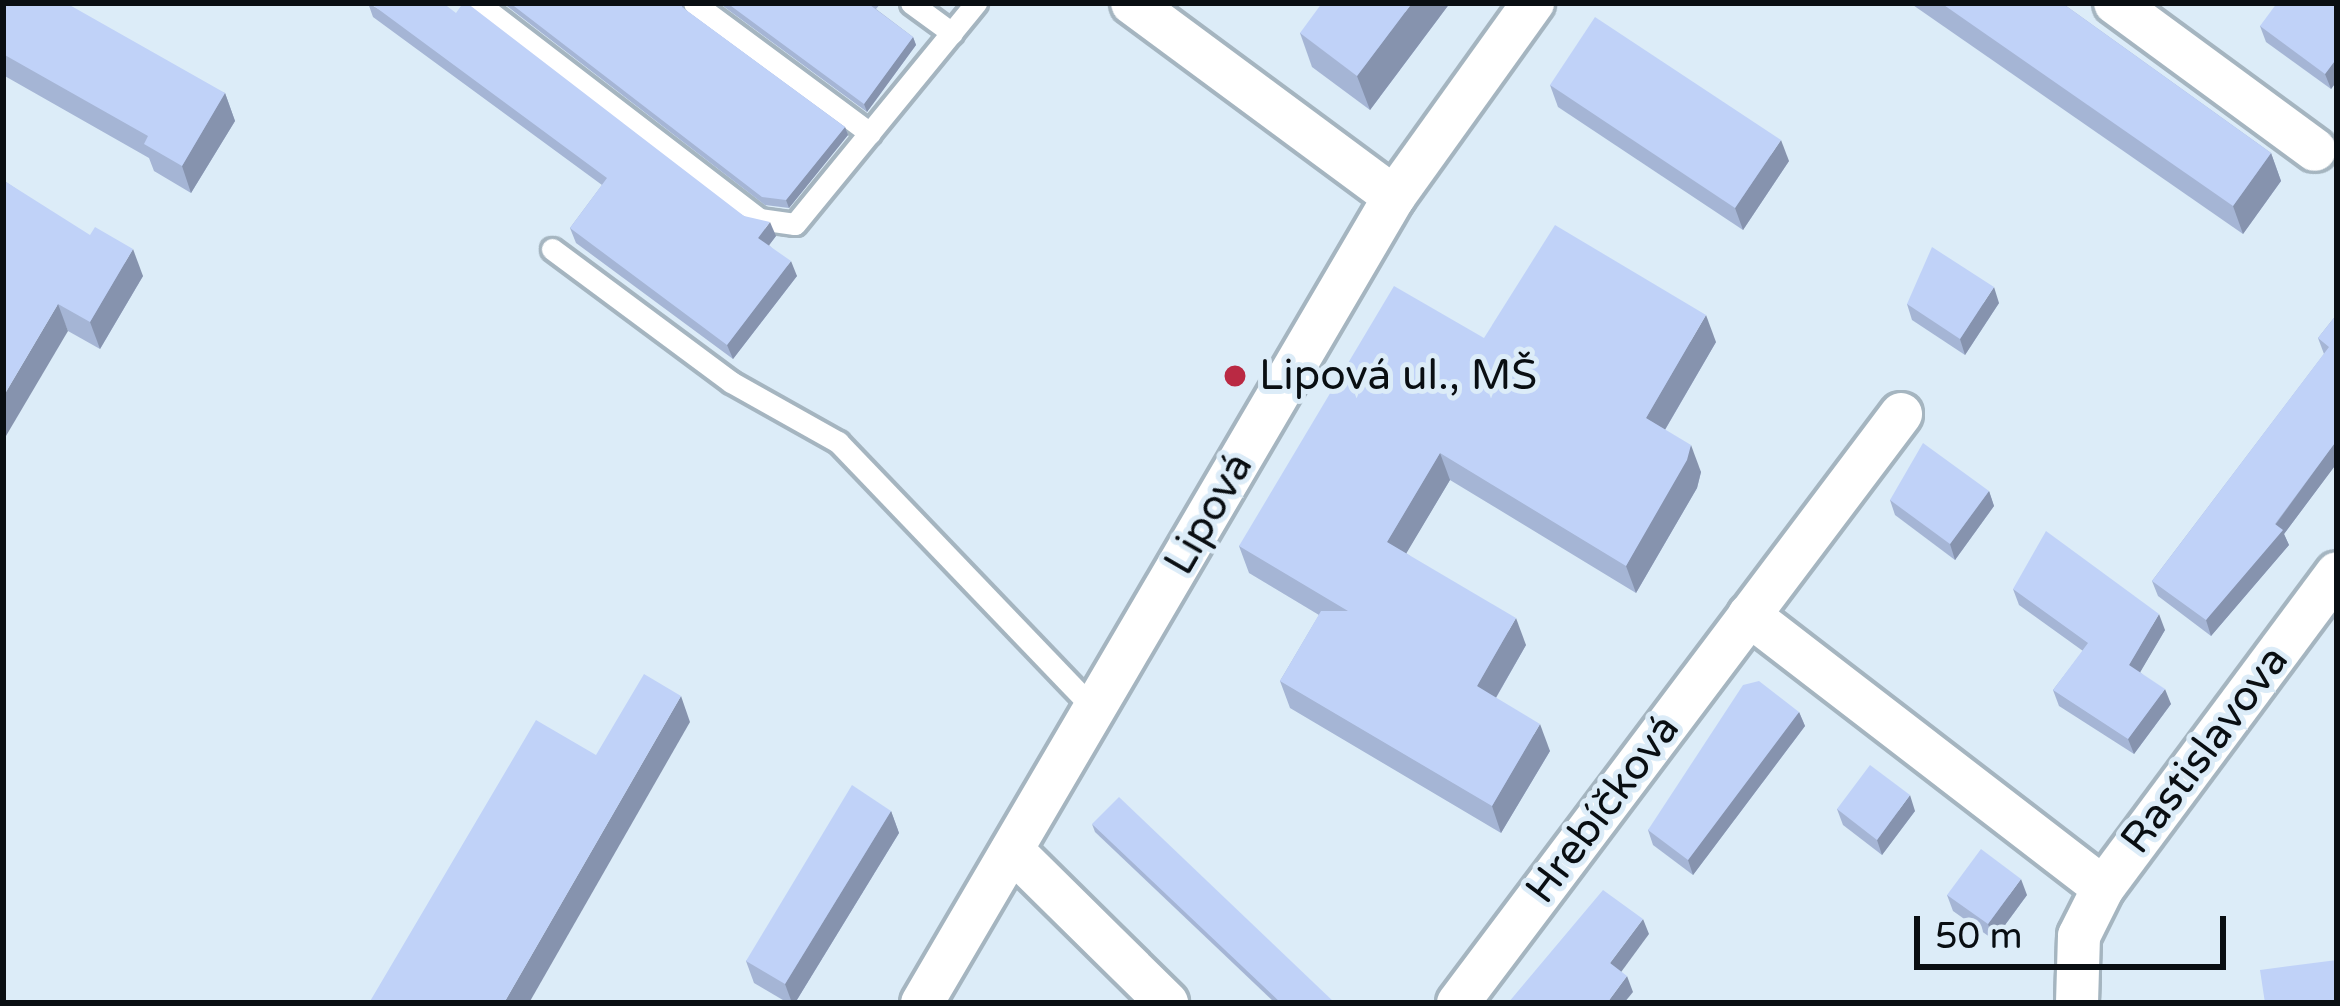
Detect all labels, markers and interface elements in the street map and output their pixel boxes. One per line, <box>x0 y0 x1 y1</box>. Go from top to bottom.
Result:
place label: Lipová ul., MŠ <box>1259 351 1537 401</box>
marker: Lipová ul., MŠ <box>1222 363 1248 389</box>
street label: Lipová <box>1154 444 1264 584</box>
street label: Rastislavova <box>2111 636 2299 864</box>
street label: Hrebíčková <box>1516 705 1690 913</box>
scale bar <box>1920 892 2232 966</box>
text: 50 m <box>1935 915 2023 958</box>

